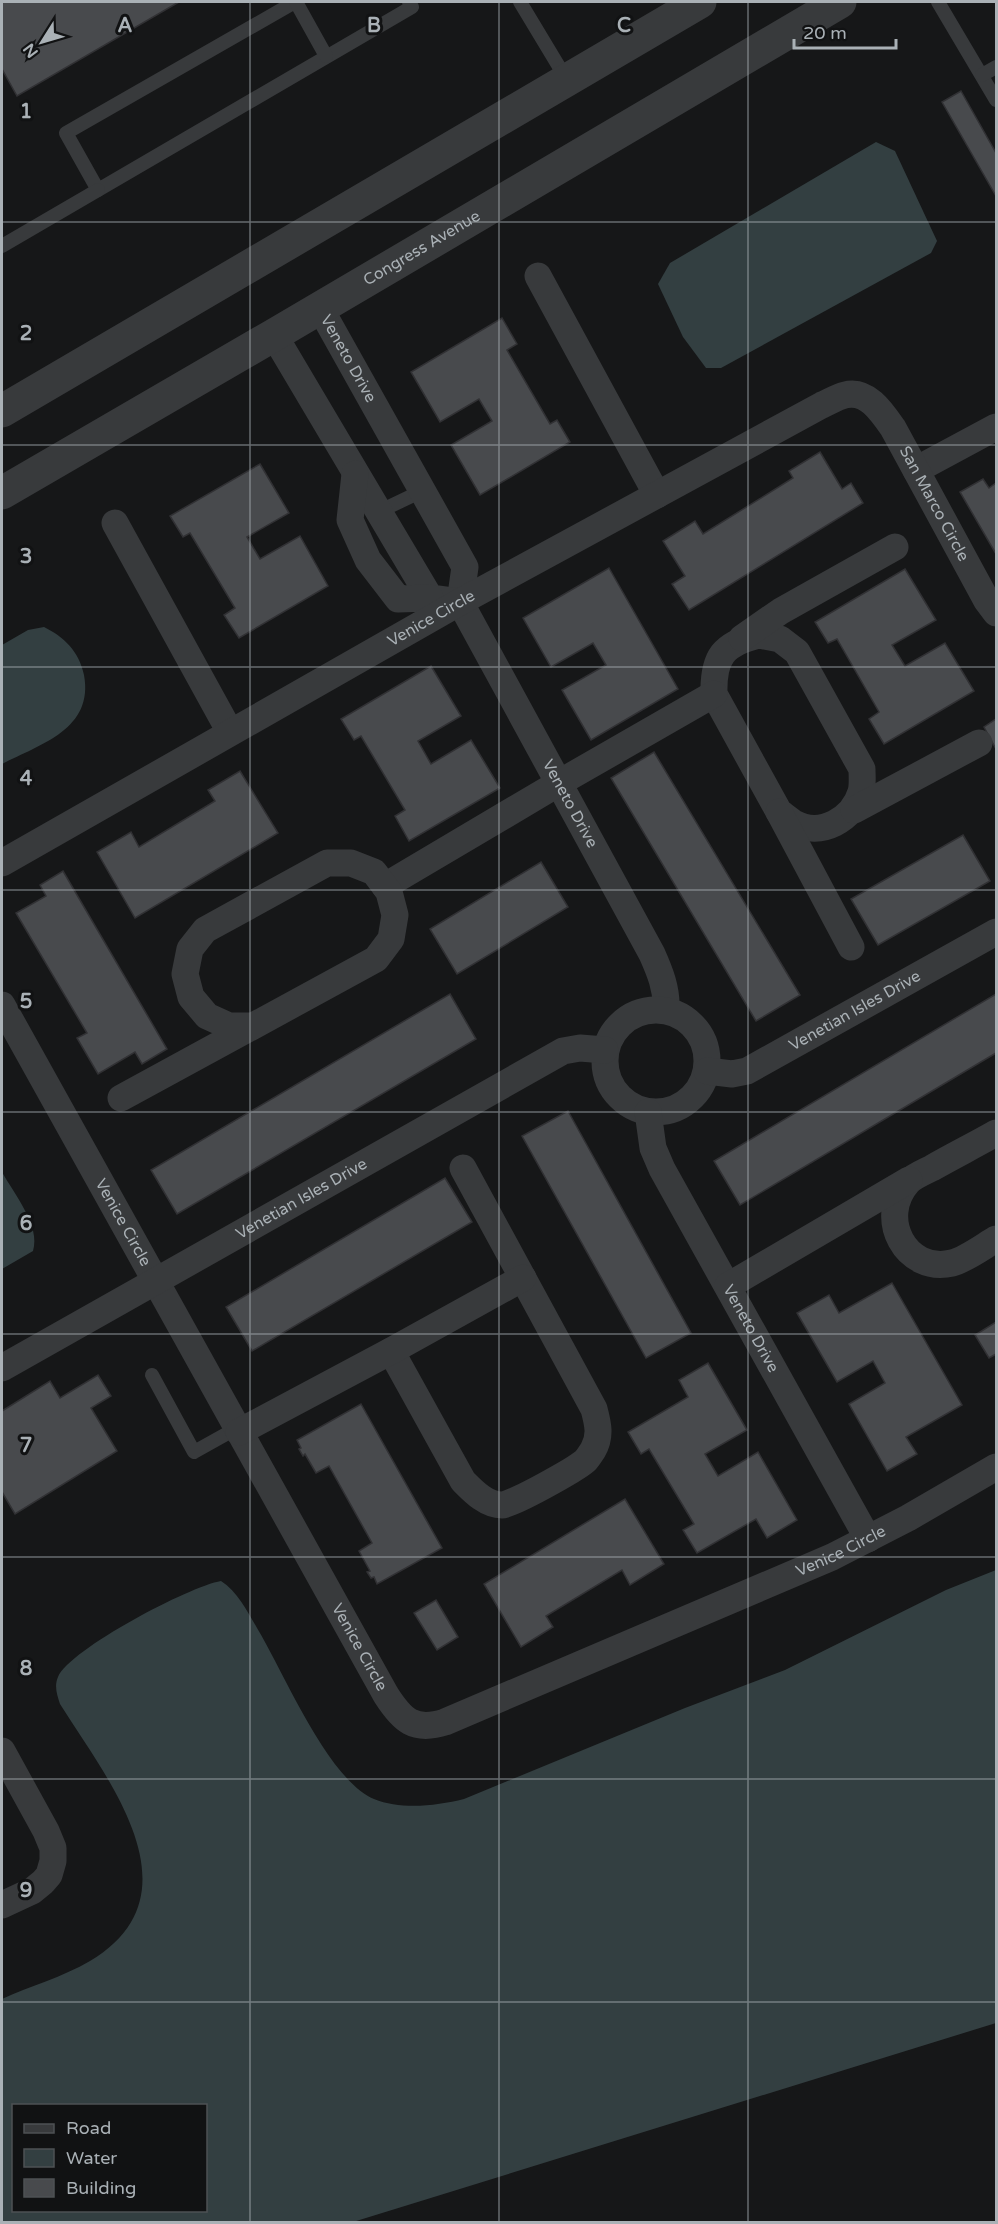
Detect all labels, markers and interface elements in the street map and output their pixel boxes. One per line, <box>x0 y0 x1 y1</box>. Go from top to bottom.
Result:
north arrow <box>12 12 72 72</box>
scale bar <box>794 12 896 50</box>
text: A <box>118 14 133 38</box>
text: B <box>367 14 381 38</box>
text: C <box>617 14 631 38</box>
text: 20 m <box>803 22 847 44</box>
text: N <box>19 39 43 62</box>
text: 1 <box>20 100 32 124</box>
street label: Congress Avenue <box>360 206 484 290</box>
street label: Veneto Drive <box>316 311 381 406</box>
text: 2 <box>20 322 32 346</box>
street label: San Marco Circle <box>895 443 974 565</box>
text: 3 <box>20 545 32 569</box>
street label: Venice Circle <box>384 586 478 651</box>
street label: Veneto Drive <box>538 756 602 851</box>
text: 4 <box>20 767 33 791</box>
street label: Venetian Isles Drive <box>786 966 924 1055</box>
text: 5 <box>20 990 32 1014</box>
street label: Venetian Isles Drive <box>232 1154 371 1244</box>
street label: Venice Circle <box>91 1175 155 1270</box>
text: 6 <box>20 1212 32 1236</box>
street label: Veneto Drive <box>718 1281 783 1376</box>
text: 7 <box>20 1434 32 1458</box>
street label: Venice Circle <box>793 1521 889 1581</box>
street label: Venice Circle <box>327 1600 392 1695</box>
text: 8 <box>20 1657 32 1681</box>
text: 9 <box>20 1879 32 1903</box>
legend <box>12 2104 207 2212</box>
text: Road <box>66 2117 111 2139</box>
text: Water <box>66 2147 117 2169</box>
text: Building <box>66 2177 136 2199</box>

